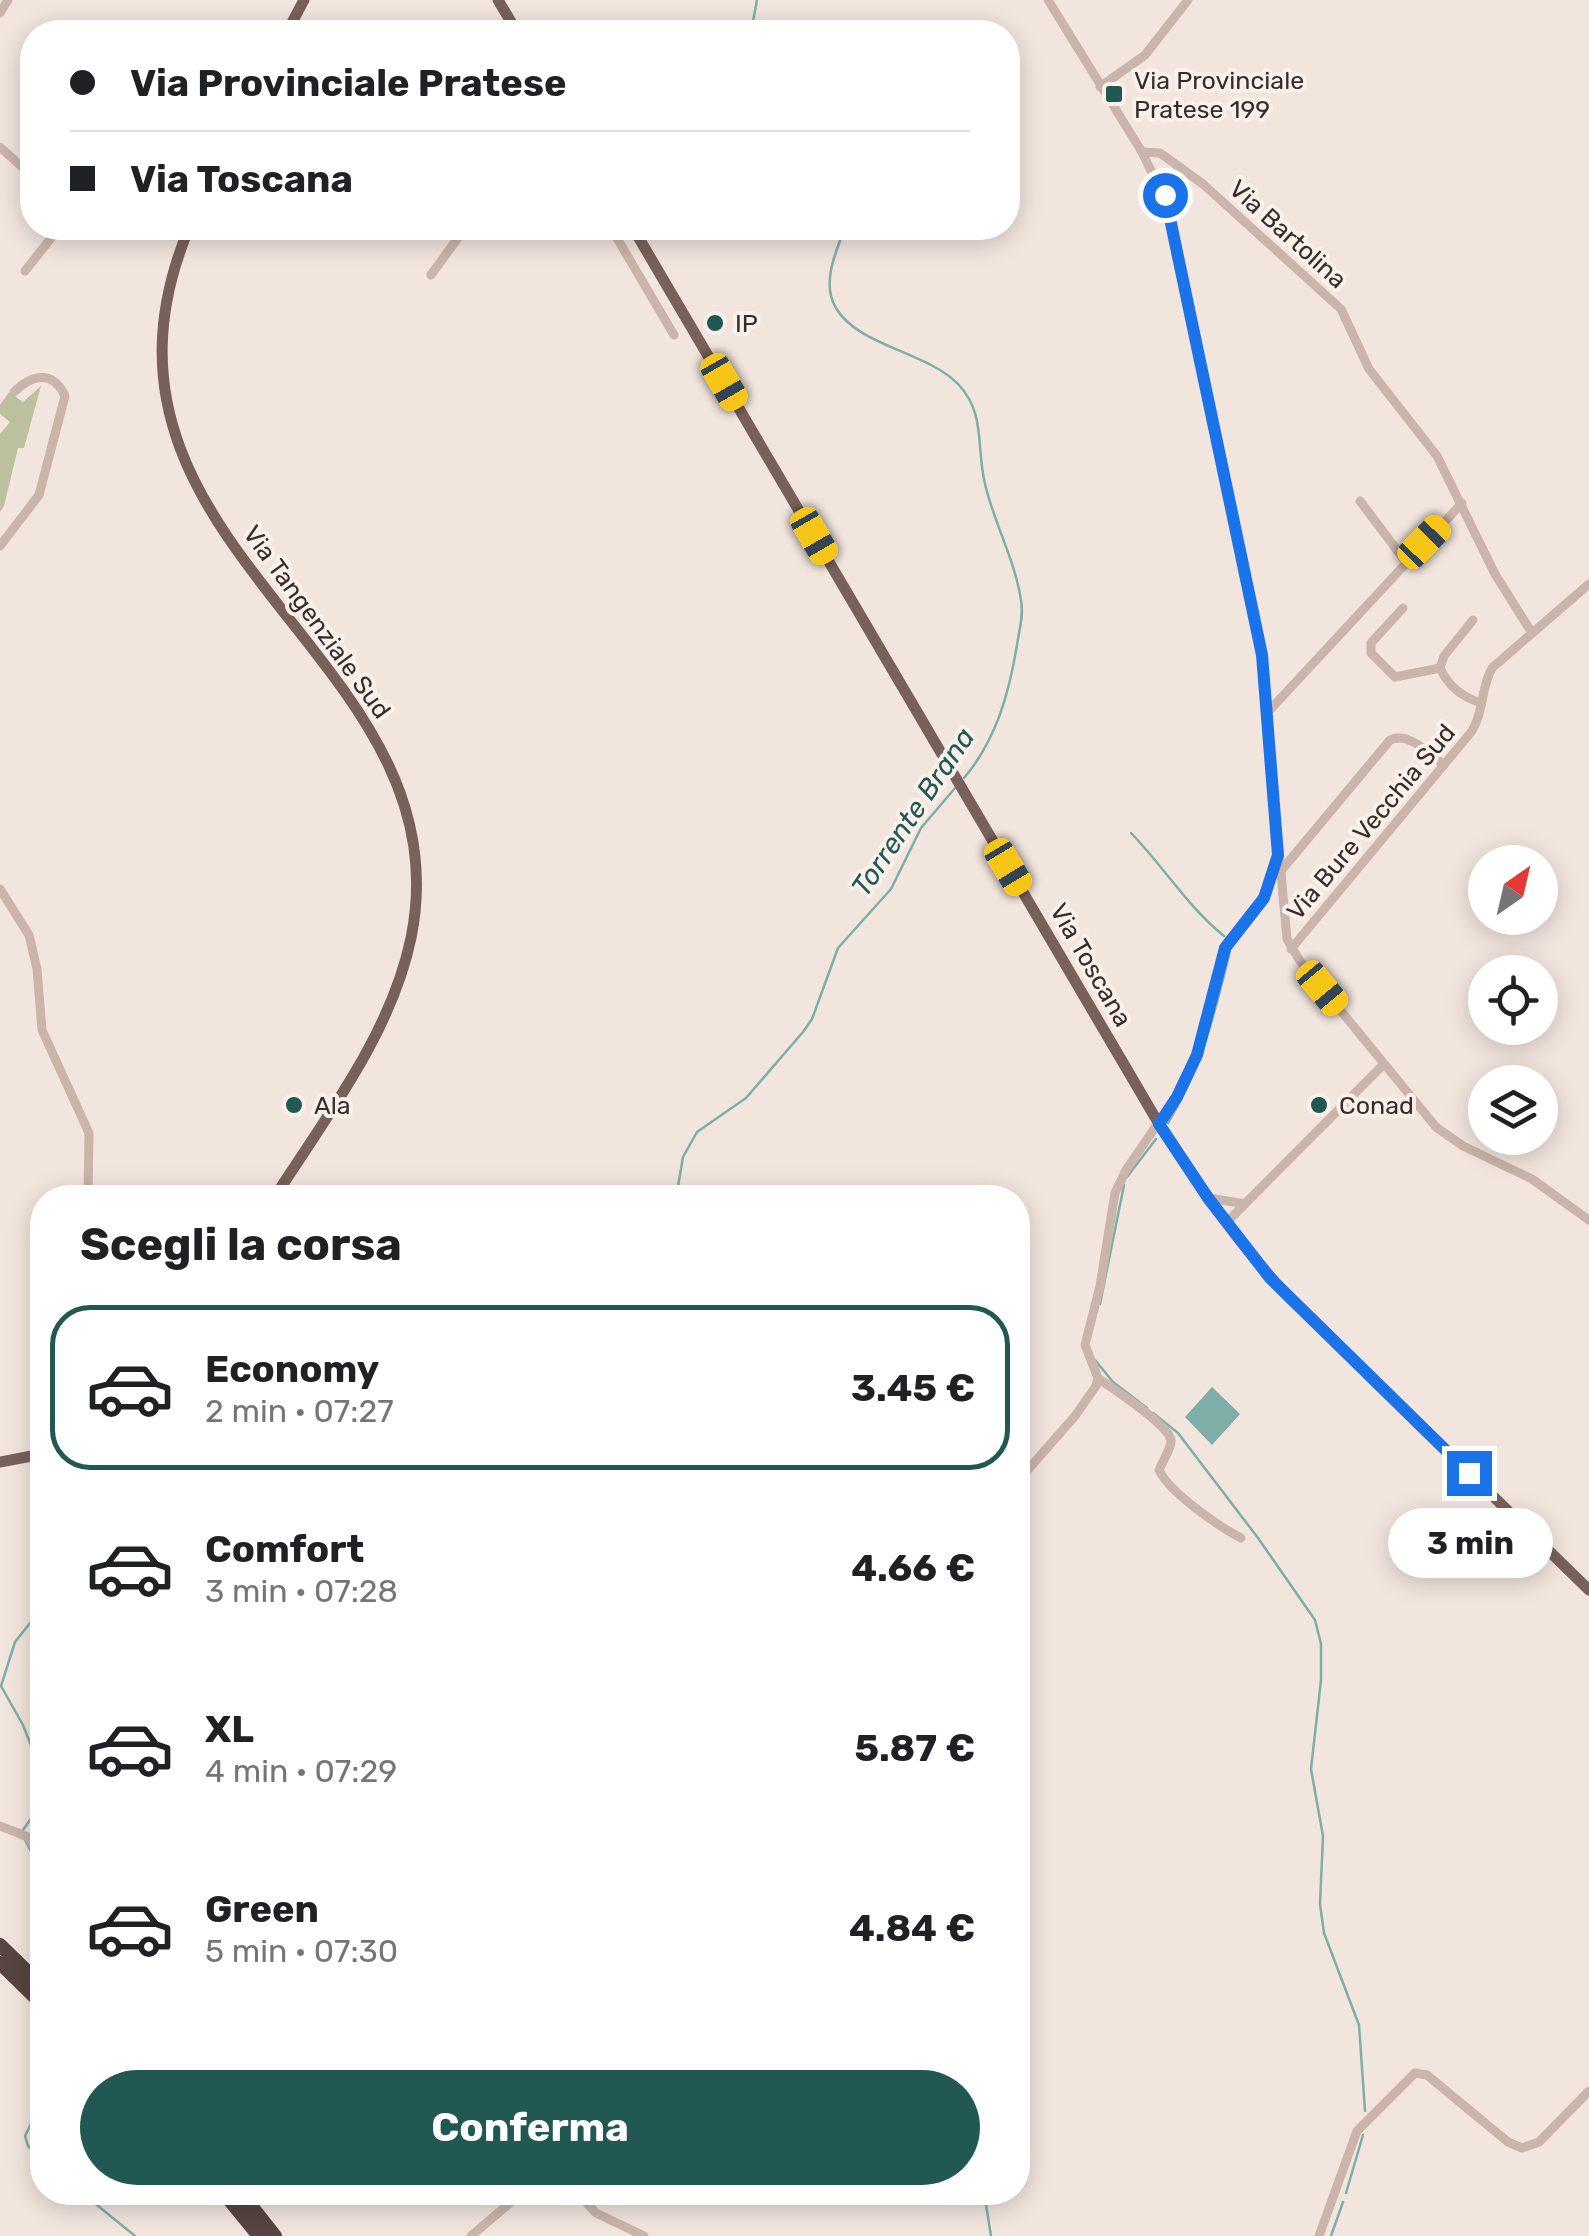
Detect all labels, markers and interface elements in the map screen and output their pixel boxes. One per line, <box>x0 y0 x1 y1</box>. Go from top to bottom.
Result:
text: Via Provinciale Pratese <box>130 60 566 106</box>
place label: Via Provinciale Pratese 199 <box>1134 66 1304 124</box>
marker: Via Provinciale Pratese 199 <box>1103 83 1125 105</box>
text: Via Toscana <box>130 156 353 202</box>
route start <box>1143 173 1188 218</box>
street label: Via Bartolina <box>1223 174 1353 294</box>
place label: IP <box>735 309 758 338</box>
marker: IP <box>704 312 726 334</box>
car <box>696 349 752 415</box>
car <box>786 503 842 569</box>
car <box>1392 510 1456 574</box>
street label: Via Tangenziale Sud <box>237 520 397 724</box>
street label: Via Bure Vecchia Sud <box>1281 718 1461 926</box>
water label: Torrente Brana <box>845 722 981 902</box>
car <box>980 834 1036 900</box>
north arrow <box>1468 845 1558 935</box>
map controls <box>1468 845 1558 1155</box>
street label: Via Toscana <box>1044 898 1138 1032</box>
car <box>1291 955 1353 1021</box>
button: locate <box>1468 955 1558 1045</box>
button: layers <box>1468 1065 1558 1155</box>
place label: Ala <box>314 1091 351 1120</box>
place label: Conad <box>1339 1091 1414 1120</box>
marker: Ala <box>283 1094 305 1116</box>
marker: Conad <box>1308 1094 1330 1116</box>
text: Scegli la corsa <box>80 1218 402 1271</box>
icon: car <box>85 1343 175 1433</box>
text: Economy <box>205 1346 379 1392</box>
text: 3.45 € <box>851 1365 975 1411</box>
text: 2 min · 07:27 <box>205 1392 394 1430</box>
route end <box>1447 1451 1492 1496</box>
callout: 3 min <box>1386 1508 1552 1578</box>
icon: car <box>85 1523 175 1613</box>
text: 3 min <box>1427 1524 1514 1562</box>
text: Comfort <box>205 1526 364 1572</box>
text: 4.66 € <box>851 1545 975 1591</box>
text: 3 min · 07:28 <box>205 1572 398 1610</box>
icon: car <box>85 1703 175 1793</box>
text: XL <box>205 1706 254 1752</box>
text: 5.87 € <box>855 1725 975 1771</box>
text: 4 min · 07:29 <box>205 1752 397 1790</box>
icon: car <box>85 1883 175 1973</box>
text: Green <box>205 1886 319 1932</box>
text: 4.84 € <box>849 1905 975 1951</box>
text: 5 min · 07:30 <box>205 1932 398 1970</box>
button: Conferma <box>80 2070 980 2185</box>

